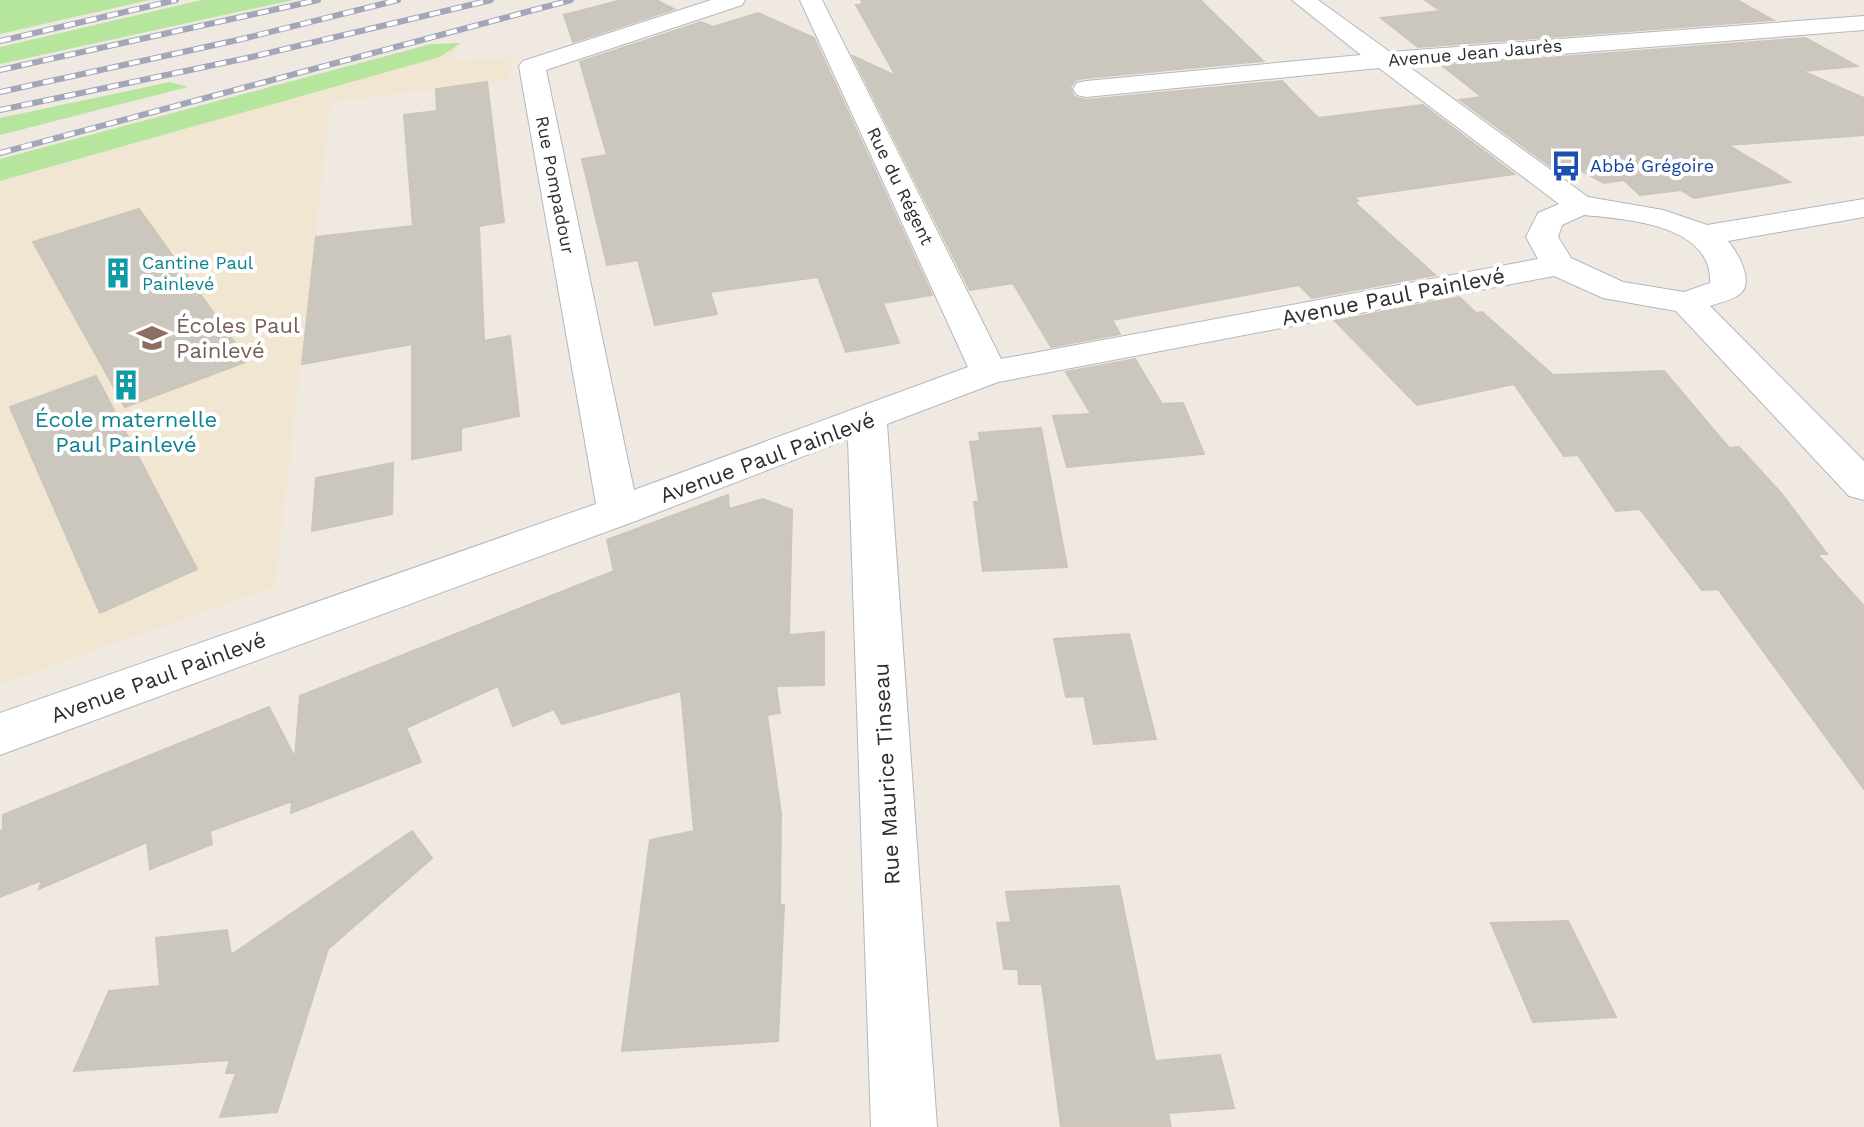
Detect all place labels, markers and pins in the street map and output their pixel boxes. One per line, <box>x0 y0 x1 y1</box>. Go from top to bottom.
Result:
bus stop icon: Abbé Grégoire <box>1549 149 1583 183</box>
place label: Abbé Grégoire <box>1590 155 1714 176</box>
place label: Cantine Paul Painlevé <box>142 252 254 294</box>
building icon: Cantine Paul Painlevé <box>101 256 135 290</box>
place label: Écoles Paul Painlevé <box>176 313 300 363</box>
school or university icon: Écoles Paul Painlevé <box>135 321 169 355</box>
building icon: École maternelle Paul Painlevé <box>109 368 143 402</box>
place label: École maternelle Paul Painlevé <box>35 407 217 457</box>

